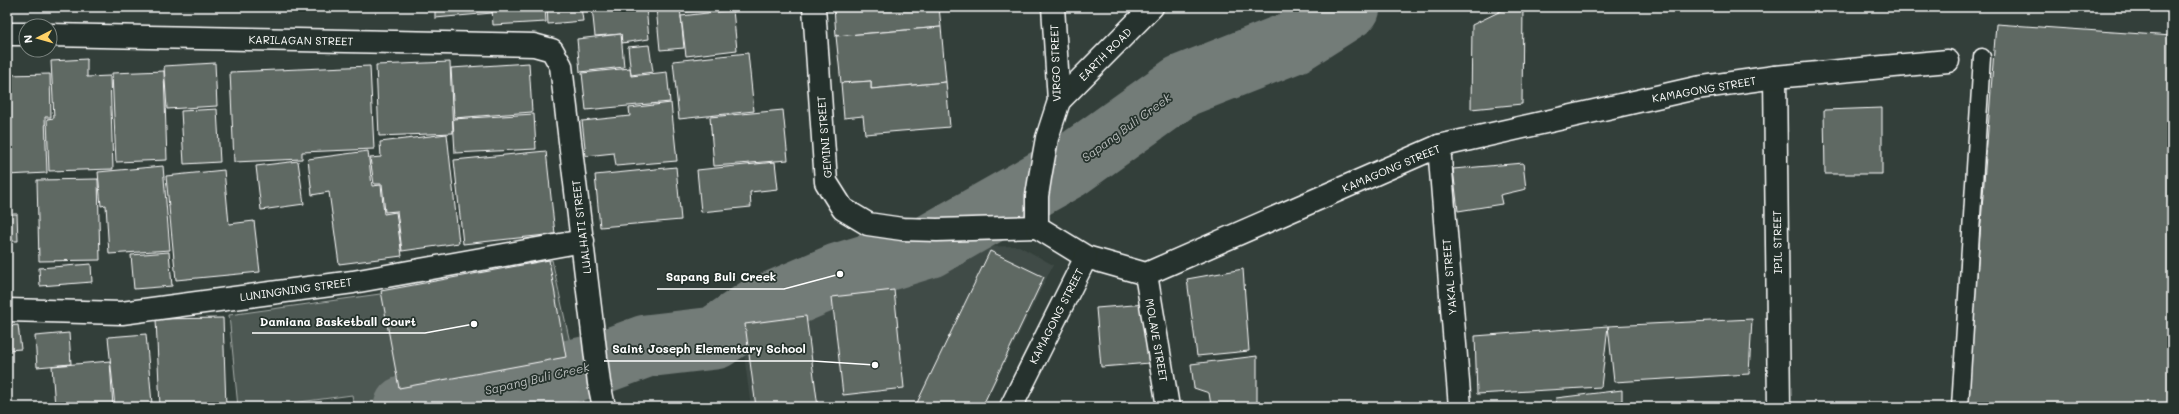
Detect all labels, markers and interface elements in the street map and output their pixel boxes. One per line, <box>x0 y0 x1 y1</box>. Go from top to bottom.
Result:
north arrow <box>18 18 58 58</box>
street label: VIRGO STREET <box>1046 24 1064 102</box>
street label: EARTH ROAD <box>1075 24 1135 84</box>
street label: KARILAGAN STREET <box>248 32 354 48</box>
text: N <box>20 34 35 44</box>
street label: KAMAGONG STREET <box>1651 72 1757 106</box>
water label: Sapang Buli Creek <box>1078 89 1174 165</box>
street label: GEMINI STREET <box>813 95 835 179</box>
street label: KAMAGONG STREET <box>1340 140 1442 196</box>
street label: LUALHATI STREET <box>568 179 594 275</box>
street label: IPIL STREET <box>1769 210 1785 274</box>
street label: YAKAL STREET <box>1438 238 1460 316</box>
callout: Sapang Buli Creek <box>657 265 784 289</box>
street label: KAMAGONG STREET <box>1025 266 1087 366</box>
text: Sapang Buli Creek <box>666 268 776 284</box>
street label: LUNINGNING STREET <box>239 274 353 304</box>
street label: MOLAVE STREET <box>1142 297 1172 383</box>
callout: Damiana Basketball Court <box>252 309 425 333</box>
text: Damiana Basketball Court <box>260 313 416 329</box>
callout: Saint Joseph Elementary School <box>604 337 813 361</box>
text: Saint Joseph Elementary School <box>612 340 806 356</box>
water label: Sapang Buli Creek <box>483 358 592 398</box>

